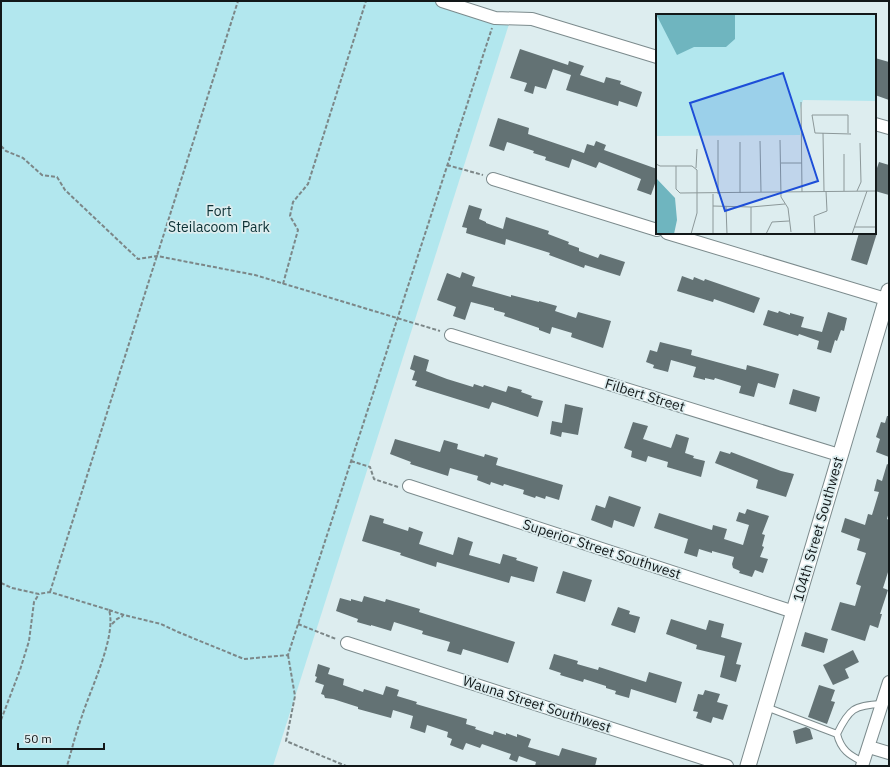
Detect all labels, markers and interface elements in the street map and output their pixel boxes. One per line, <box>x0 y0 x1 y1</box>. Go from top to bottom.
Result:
inset map <box>656 14 876 234</box>
park label: Fort Steilacoom Park <box>168 202 271 236</box>
street label: Filbert Street <box>603 374 687 416</box>
street label: 104th Street Southwest <box>789 454 847 603</box>
street label: Superior Street Southwest <box>521 515 683 583</box>
street label: Wauna Street Southwest <box>461 672 614 737</box>
scale bar <box>18 725 104 751</box>
text: 50 m <box>24 731 52 746</box>

